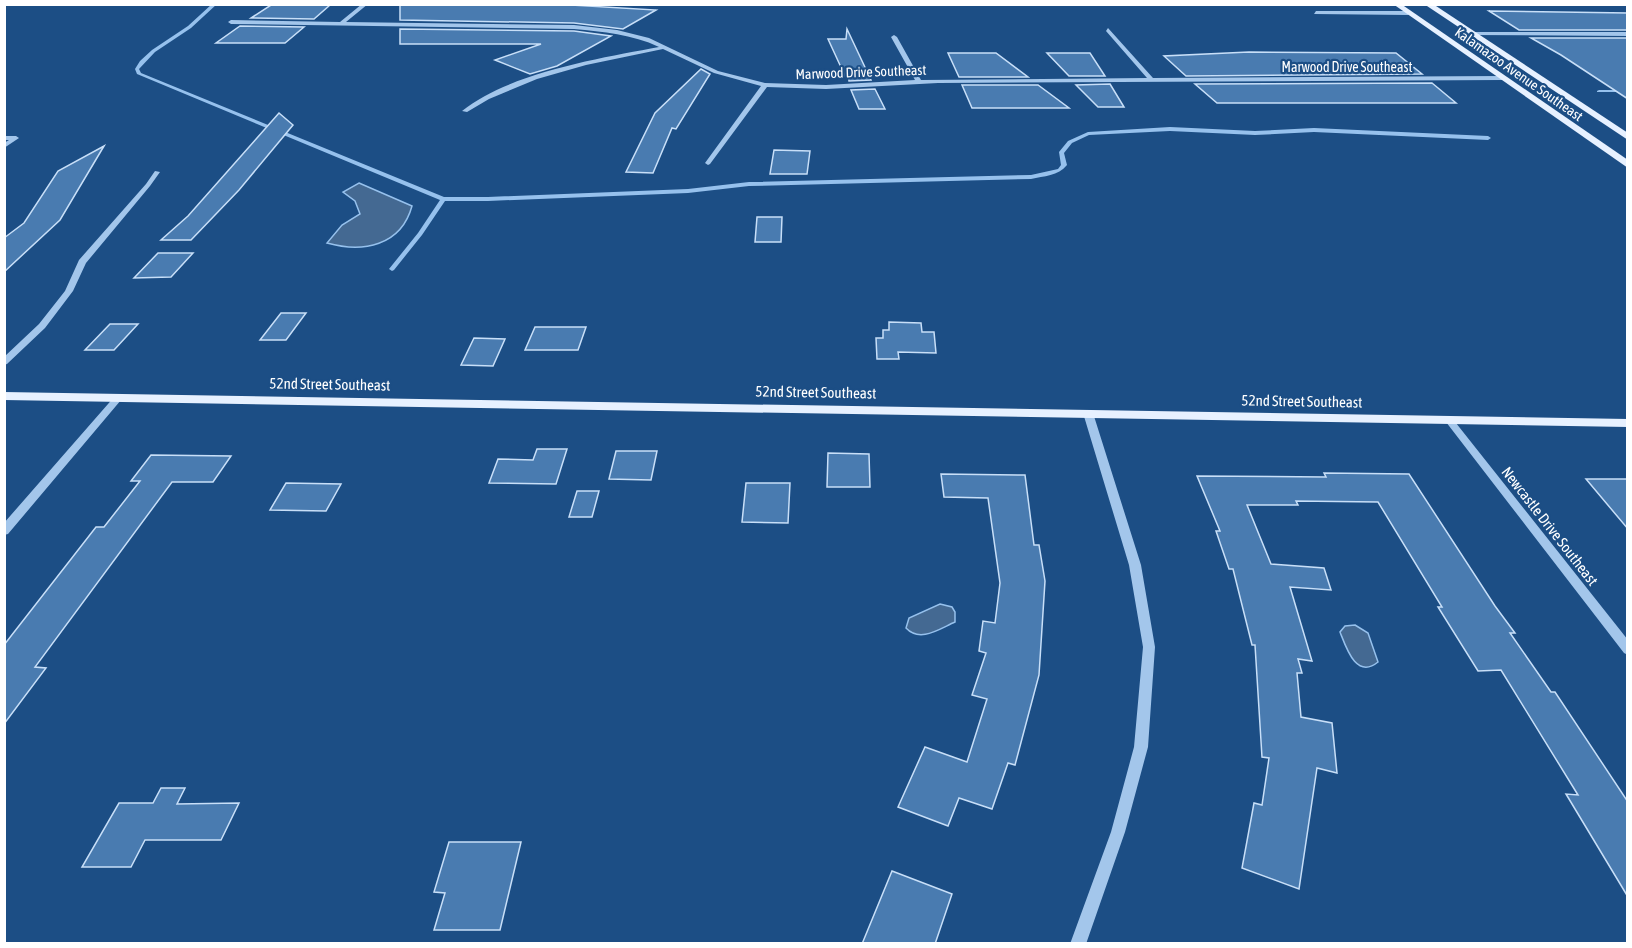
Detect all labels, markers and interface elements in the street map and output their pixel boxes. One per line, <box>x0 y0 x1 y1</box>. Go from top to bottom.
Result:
street label: Kalamazoo Avenue Southeast <box>1452 24 1586 124</box>
street label: Marwood Drive Southeast <box>1282 59 1412 75</box>
street label: Marwood Drive Southeast <box>795 62 927 82</box>
street label: 52nd Street Southeast <box>269 374 391 394</box>
street label: 52nd Street Southeast <box>755 382 877 402</box>
street label: 52nd Street Southeast <box>1241 391 1363 411</box>
street label: Newcastle Drive Southeast <box>1498 463 1602 589</box>

